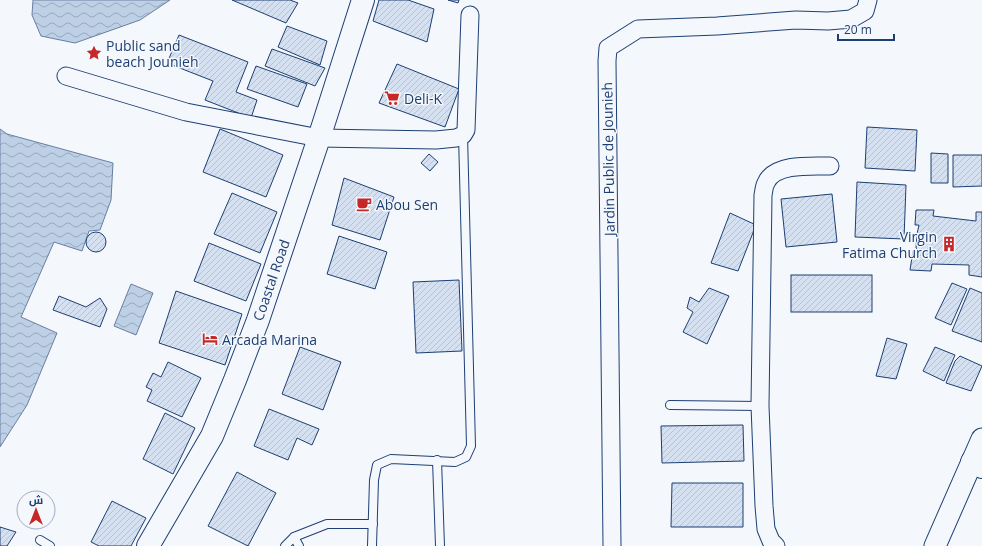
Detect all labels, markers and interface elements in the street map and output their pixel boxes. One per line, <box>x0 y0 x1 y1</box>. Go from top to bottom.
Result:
scale bar <box>838 16 894 42</box>
text: 20 m <box>844 21 872 38</box>
place label: Public sand beach Jounieh <box>106 36 198 71</box>
place icon: Public sand beach Jounieh <box>85 44 103 62</box>
street label: Jardin Public de Jounieh <box>597 82 619 238</box>
supermarket icon: Deli-K <box>383 89 401 107</box>
place label: Deli-K <box>404 89 443 108</box>
cafe icon: Abou Sen <box>355 195 373 213</box>
place label: Abou Sen <box>376 195 438 214</box>
place label: Virgin Fatima Church <box>842 227 937 262</box>
building icon: Virgin Fatima Church <box>940 235 958 253</box>
street label: Coastal Road <box>248 237 294 323</box>
hotel icon: Arcada Marina <box>201 330 219 348</box>
place label: Arcada Marina <box>222 330 317 349</box>
north arrow <box>16 490 56 530</box>
text: ش <box>29 492 43 507</box>

